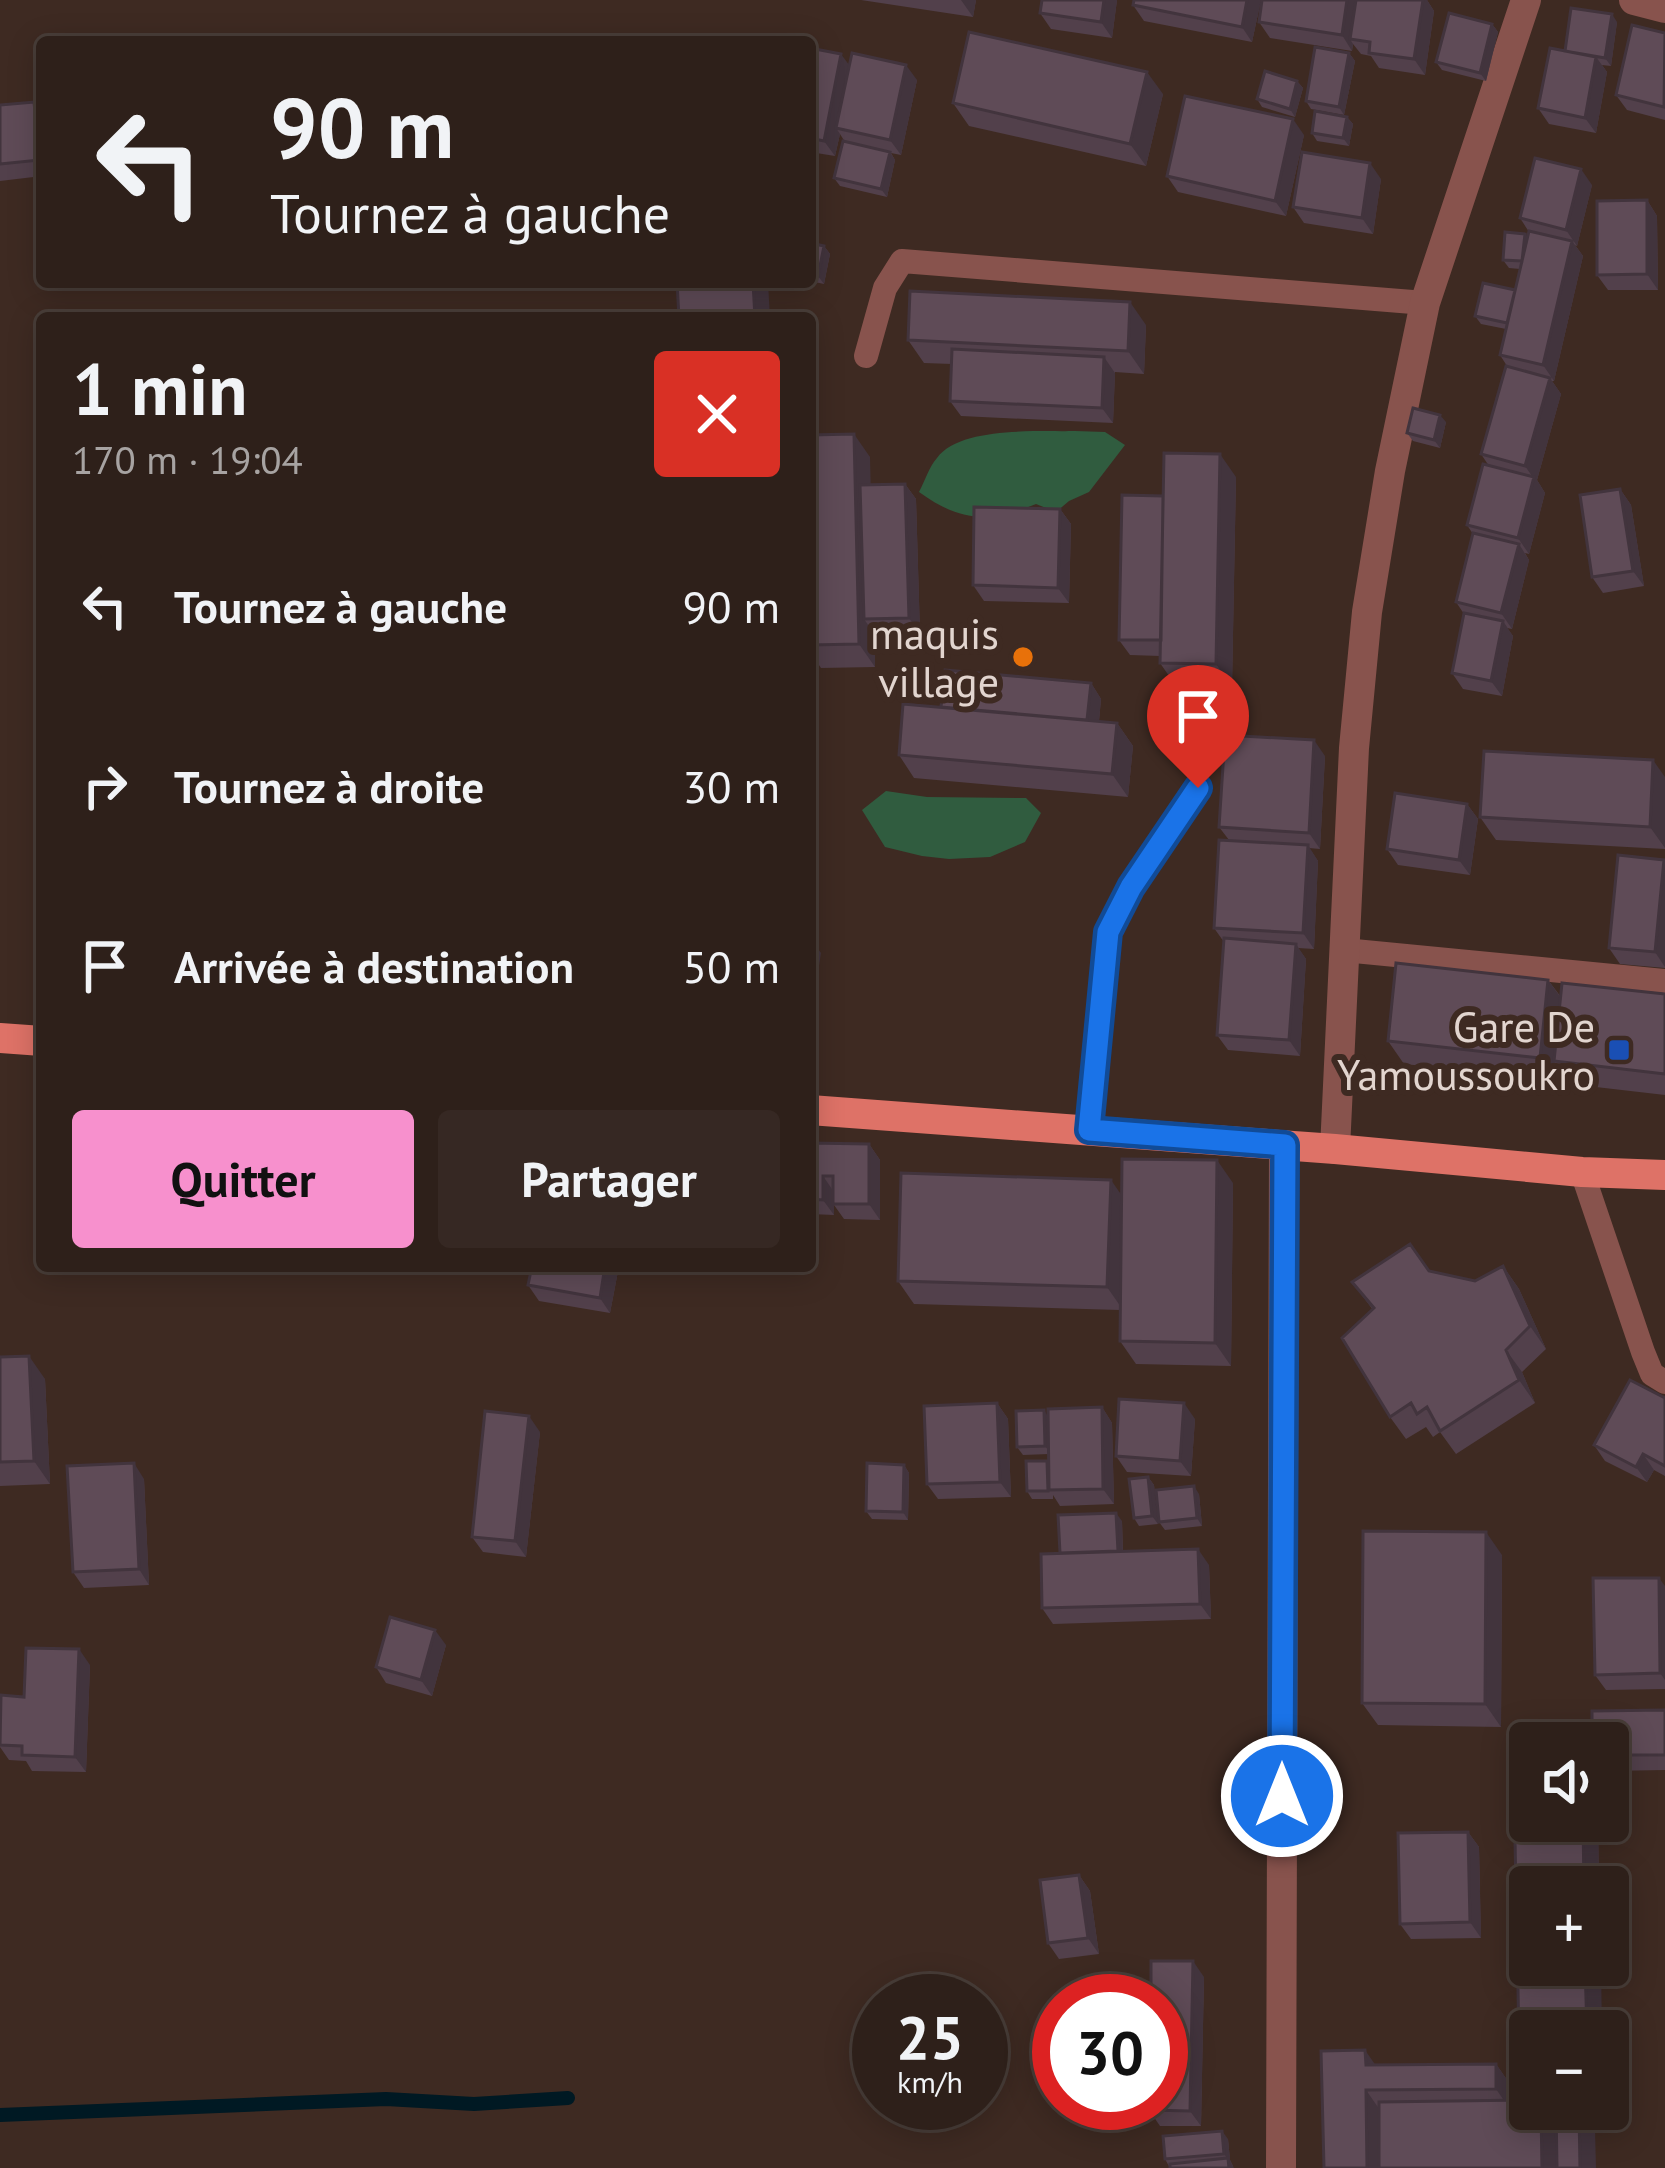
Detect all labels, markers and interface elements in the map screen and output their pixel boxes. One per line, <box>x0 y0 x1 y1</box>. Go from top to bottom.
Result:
text: 90 m <box>270 72 454 181</box>
icon: left <box>72 84 228 240</box>
text: Tournez à gauche <box>270 178 670 248</box>
text: 1 min <box>72 342 248 435</box>
button: close <box>654 351 780 477</box>
text: 170 m · 19:04 <box>72 434 303 485</box>
icon: left <box>72 573 138 639</box>
text: Tournez à gauche <box>174 577 507 635</box>
text: 90 m <box>682 577 780 635</box>
place label: maquis village <box>870 606 999 709</box>
marker: maquis village <box>1010 644 1036 670</box>
pin <box>1147 665 1249 788</box>
icon: arrive <box>1165 683 1231 749</box>
icon: right <box>72 753 138 819</box>
text: Tournez à droite <box>174 757 484 815</box>
text: 30 m <box>682 757 780 815</box>
icon: arrive <box>72 933 138 999</box>
text: Arrivée à destination <box>174 937 574 995</box>
text: 50 m <box>682 937 780 995</box>
place label: Gare De Yamoussoukro <box>1337 999 1595 1102</box>
marker: Gare De Yamoussoukro <box>1606 1037 1632 1063</box>
button: Quitter <box>72 1110 414 1248</box>
button: Partager <box>438 1110 780 1248</box>
map controls <box>1509 1722 1629 2130</box>
button: sound <box>1509 1722 1629 1842</box>
position arrow <box>1219 1733 1345 1859</box>
button: + <box>1509 1866 1629 1986</box>
speed limit sign: 30 <box>1032 1974 1188 2130</box>
text: 25 <box>896 1998 964 2076</box>
button: − <box>1509 2010 1629 2130</box>
text: km/h <box>897 2062 963 2101</box>

